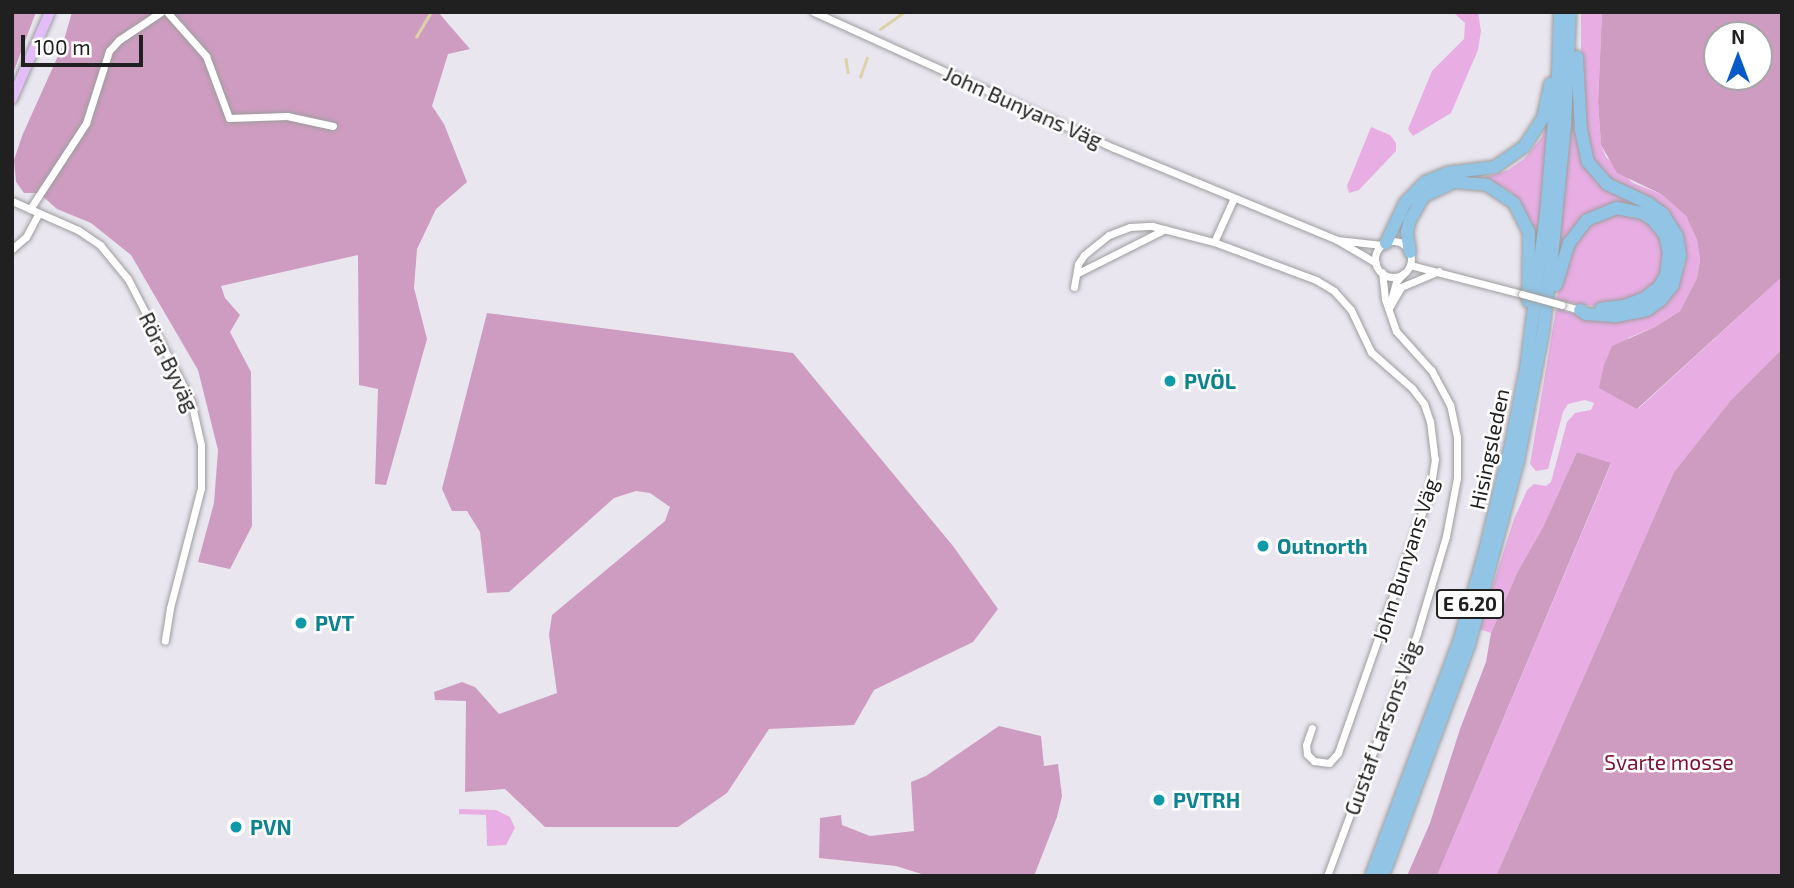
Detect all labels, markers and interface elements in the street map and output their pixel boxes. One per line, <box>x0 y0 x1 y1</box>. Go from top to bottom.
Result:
scale bar <box>24 21 147 65</box>
north arrow <box>1703 21 1773 91</box>
text: N <box>1731 25 1745 48</box>
text: 100 m <box>34 34 91 59</box>
street label: John Bunyans Väg <box>940 61 1106 153</box>
street label: Röra Byväg <box>134 308 204 416</box>
place label: PVÖL <box>1184 368 1236 394</box>
marker: PVÖL <box>1162 373 1178 389</box>
street label: Hisingsleden <box>1464 386 1514 512</box>
street label: John Bunyans Väg <box>1367 475 1443 645</box>
place label: Outnorth <box>1277 533 1368 559</box>
marker: Outnorth <box>1255 538 1271 554</box>
road number: E 6.20 <box>1435 589 1505 620</box>
place label: PVT <box>315 610 354 636</box>
marker: PVT <box>293 615 309 631</box>
street label: Gustaf Larsons Väg <box>1339 637 1425 819</box>
park label: Svarte mosse <box>1604 749 1734 775</box>
place label: PVTRH <box>1173 787 1240 813</box>
marker: PVTRH <box>1151 792 1167 808</box>
place label: PVN <box>250 814 292 840</box>
marker: PVN <box>228 819 244 835</box>

